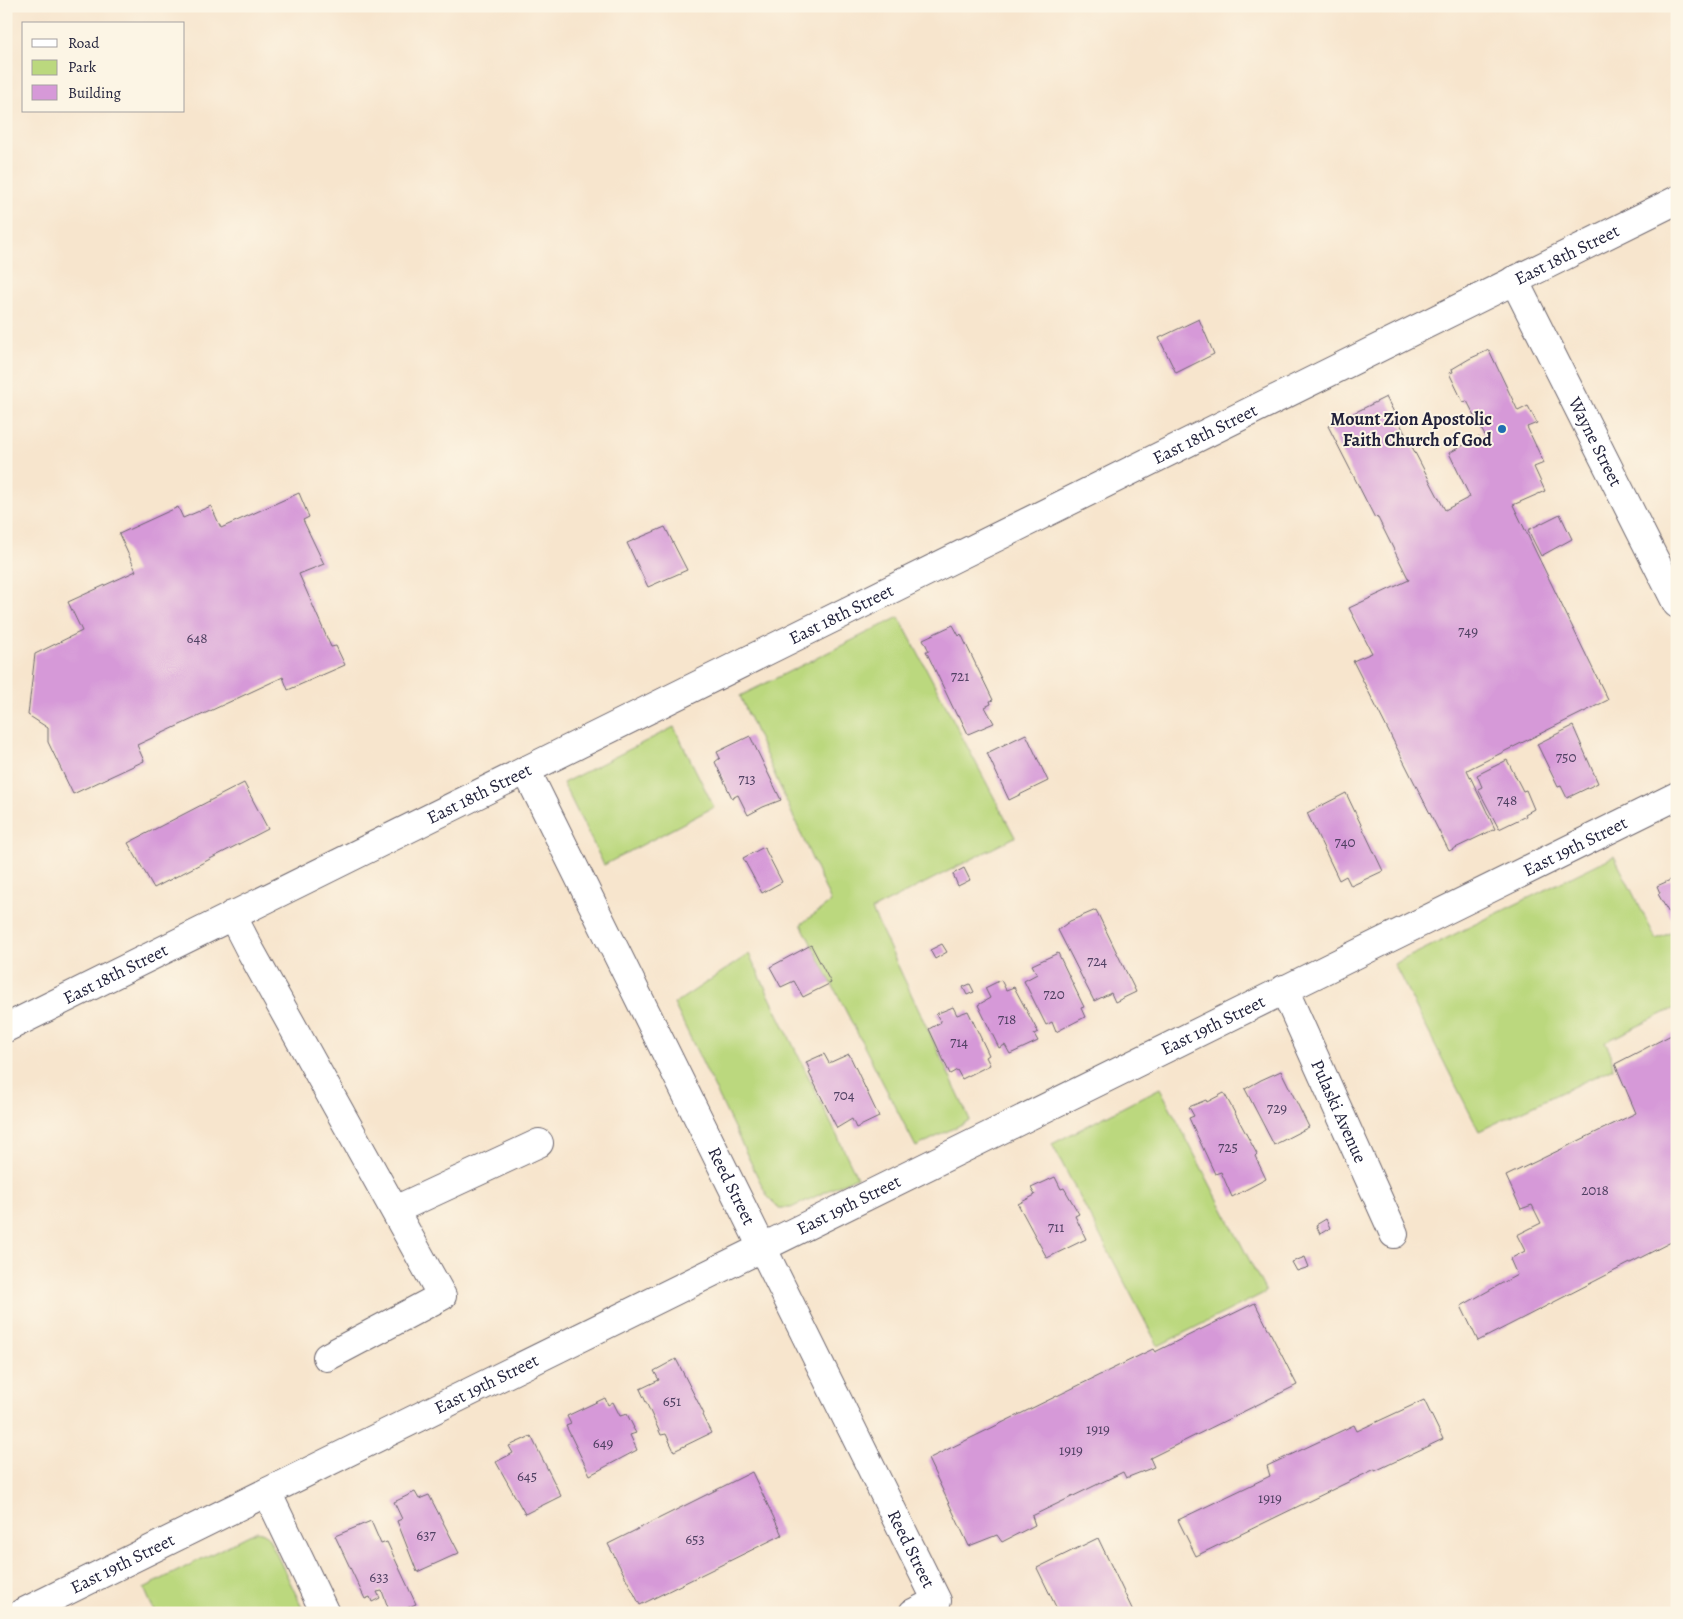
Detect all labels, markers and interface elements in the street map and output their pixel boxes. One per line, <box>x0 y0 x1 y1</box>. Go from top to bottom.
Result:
legend <box>22 22 185 112</box>
text: Road <box>68 33 100 53</box>
text: Park <box>68 57 97 77</box>
text: Building <box>68 83 121 103</box>
street label: East 18th Street <box>1511 219 1623 291</box>
street label: Wayne Street <box>1562 392 1628 491</box>
street label: East 18th Street <box>1149 398 1261 470</box>
place label: Mount Zion Apostolic Faith Church of God <box>1330 407 1492 452</box>
marker: Mount Zion Apostolic Faith Church of God <box>1496 423 1508 435</box>
street label: East 18th Street <box>785 578 897 650</box>
house number: 749 <box>1458 621 1478 641</box>
house number: 648 <box>186 628 208 648</box>
house number: 721 <box>951 666 969 686</box>
house number: 750 <box>1556 747 1576 767</box>
street label: East 18th Street <box>423 758 535 830</box>
house number: 713 <box>738 769 756 789</box>
house number: 748 <box>1497 790 1517 810</box>
street label: East 19th Street <box>1519 810 1631 882</box>
house number: 740 <box>1334 832 1356 852</box>
street label: East 18th Street <box>59 938 172 1010</box>
house number: 724 <box>1087 951 1107 971</box>
house number: 720 <box>1043 984 1065 1004</box>
street label: East 19th Street <box>1157 989 1269 1061</box>
house number: 718 <box>998 1009 1016 1029</box>
house number: 714 <box>950 1032 968 1052</box>
street label: Pulaski Avenue <box>1305 1056 1373 1167</box>
house number: 704 <box>833 1085 855 1105</box>
house number: 729 <box>1267 1098 1287 1118</box>
house number: 725 <box>1218 1137 1238 1157</box>
street label: Reed Street <box>702 1143 761 1229</box>
street label: East 19th Street <box>793 1169 905 1241</box>
house number: 2018 <box>1581 1180 1609 1200</box>
house number: 711 <box>1048 1217 1064 1237</box>
street label: East 19th Street <box>430 1348 543 1420</box>
house number: 651 <box>663 1391 681 1411</box>
house number: 1919 <box>1086 1419 1110 1439</box>
house number: 649 <box>593 1433 613 1453</box>
house number: 1919 <box>1059 1440 1083 1460</box>
house number: 645 <box>517 1466 537 1486</box>
house number: 1919 <box>1258 1488 1282 1508</box>
street label: Reed Street <box>882 1506 941 1592</box>
house number: 637 <box>416 1525 436 1545</box>
street label: East 19th Street <box>66 1528 179 1599</box>
house number: 653 <box>685 1529 705 1549</box>
house number: 633 <box>369 1567 389 1587</box>

